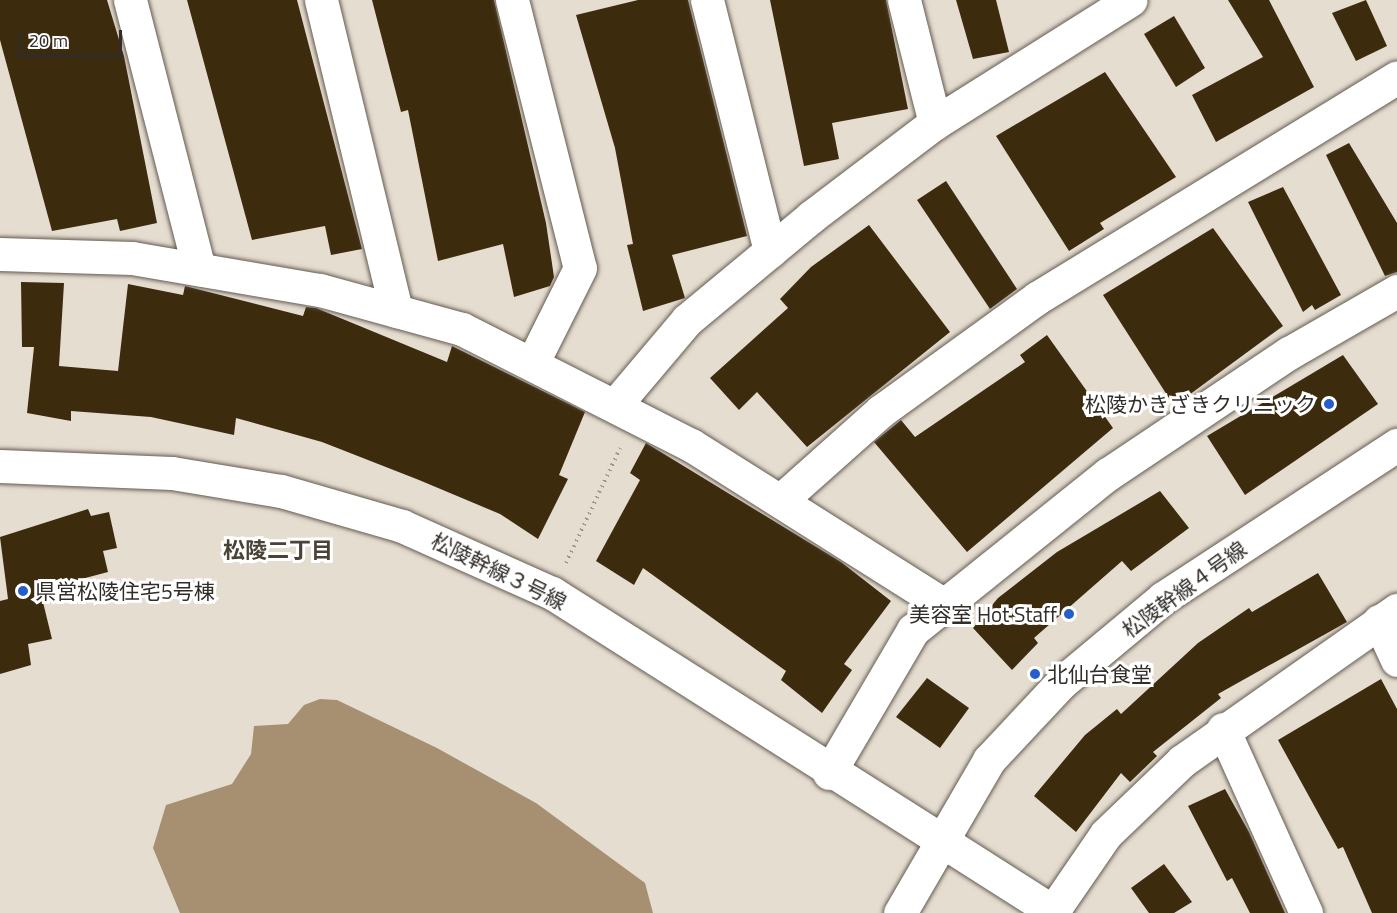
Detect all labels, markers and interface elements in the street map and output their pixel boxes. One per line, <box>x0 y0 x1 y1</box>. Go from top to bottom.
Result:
scale bar <box>21 18 124 56</box>
text: 20 m <box>29 27 68 54</box>
place label: 松陵かきざきクリニック <box>1085 391 1316 417</box>
marker: 松陵かきざきクリニック <box>1320 395 1338 413</box>
street label: 松陵幹線３号線 <box>427 527 571 615</box>
street label: 松陵幹線４号線 <box>1117 536 1251 642</box>
district label: 松陵二丁目 <box>223 538 333 564</box>
place label: 県営松陵住宅5号棟 <box>35 578 215 604</box>
marker: 県営松陵住宅5号棟 <box>16 584 30 598</box>
place label: 美容室 Hot Staff <box>909 601 1057 627</box>
marker: 美容室 Hot Staff <box>1062 607 1076 621</box>
place label: 北仙台食堂 <box>1047 661 1152 687</box>
marker: 北仙台食堂 <box>1028 667 1042 681</box>

